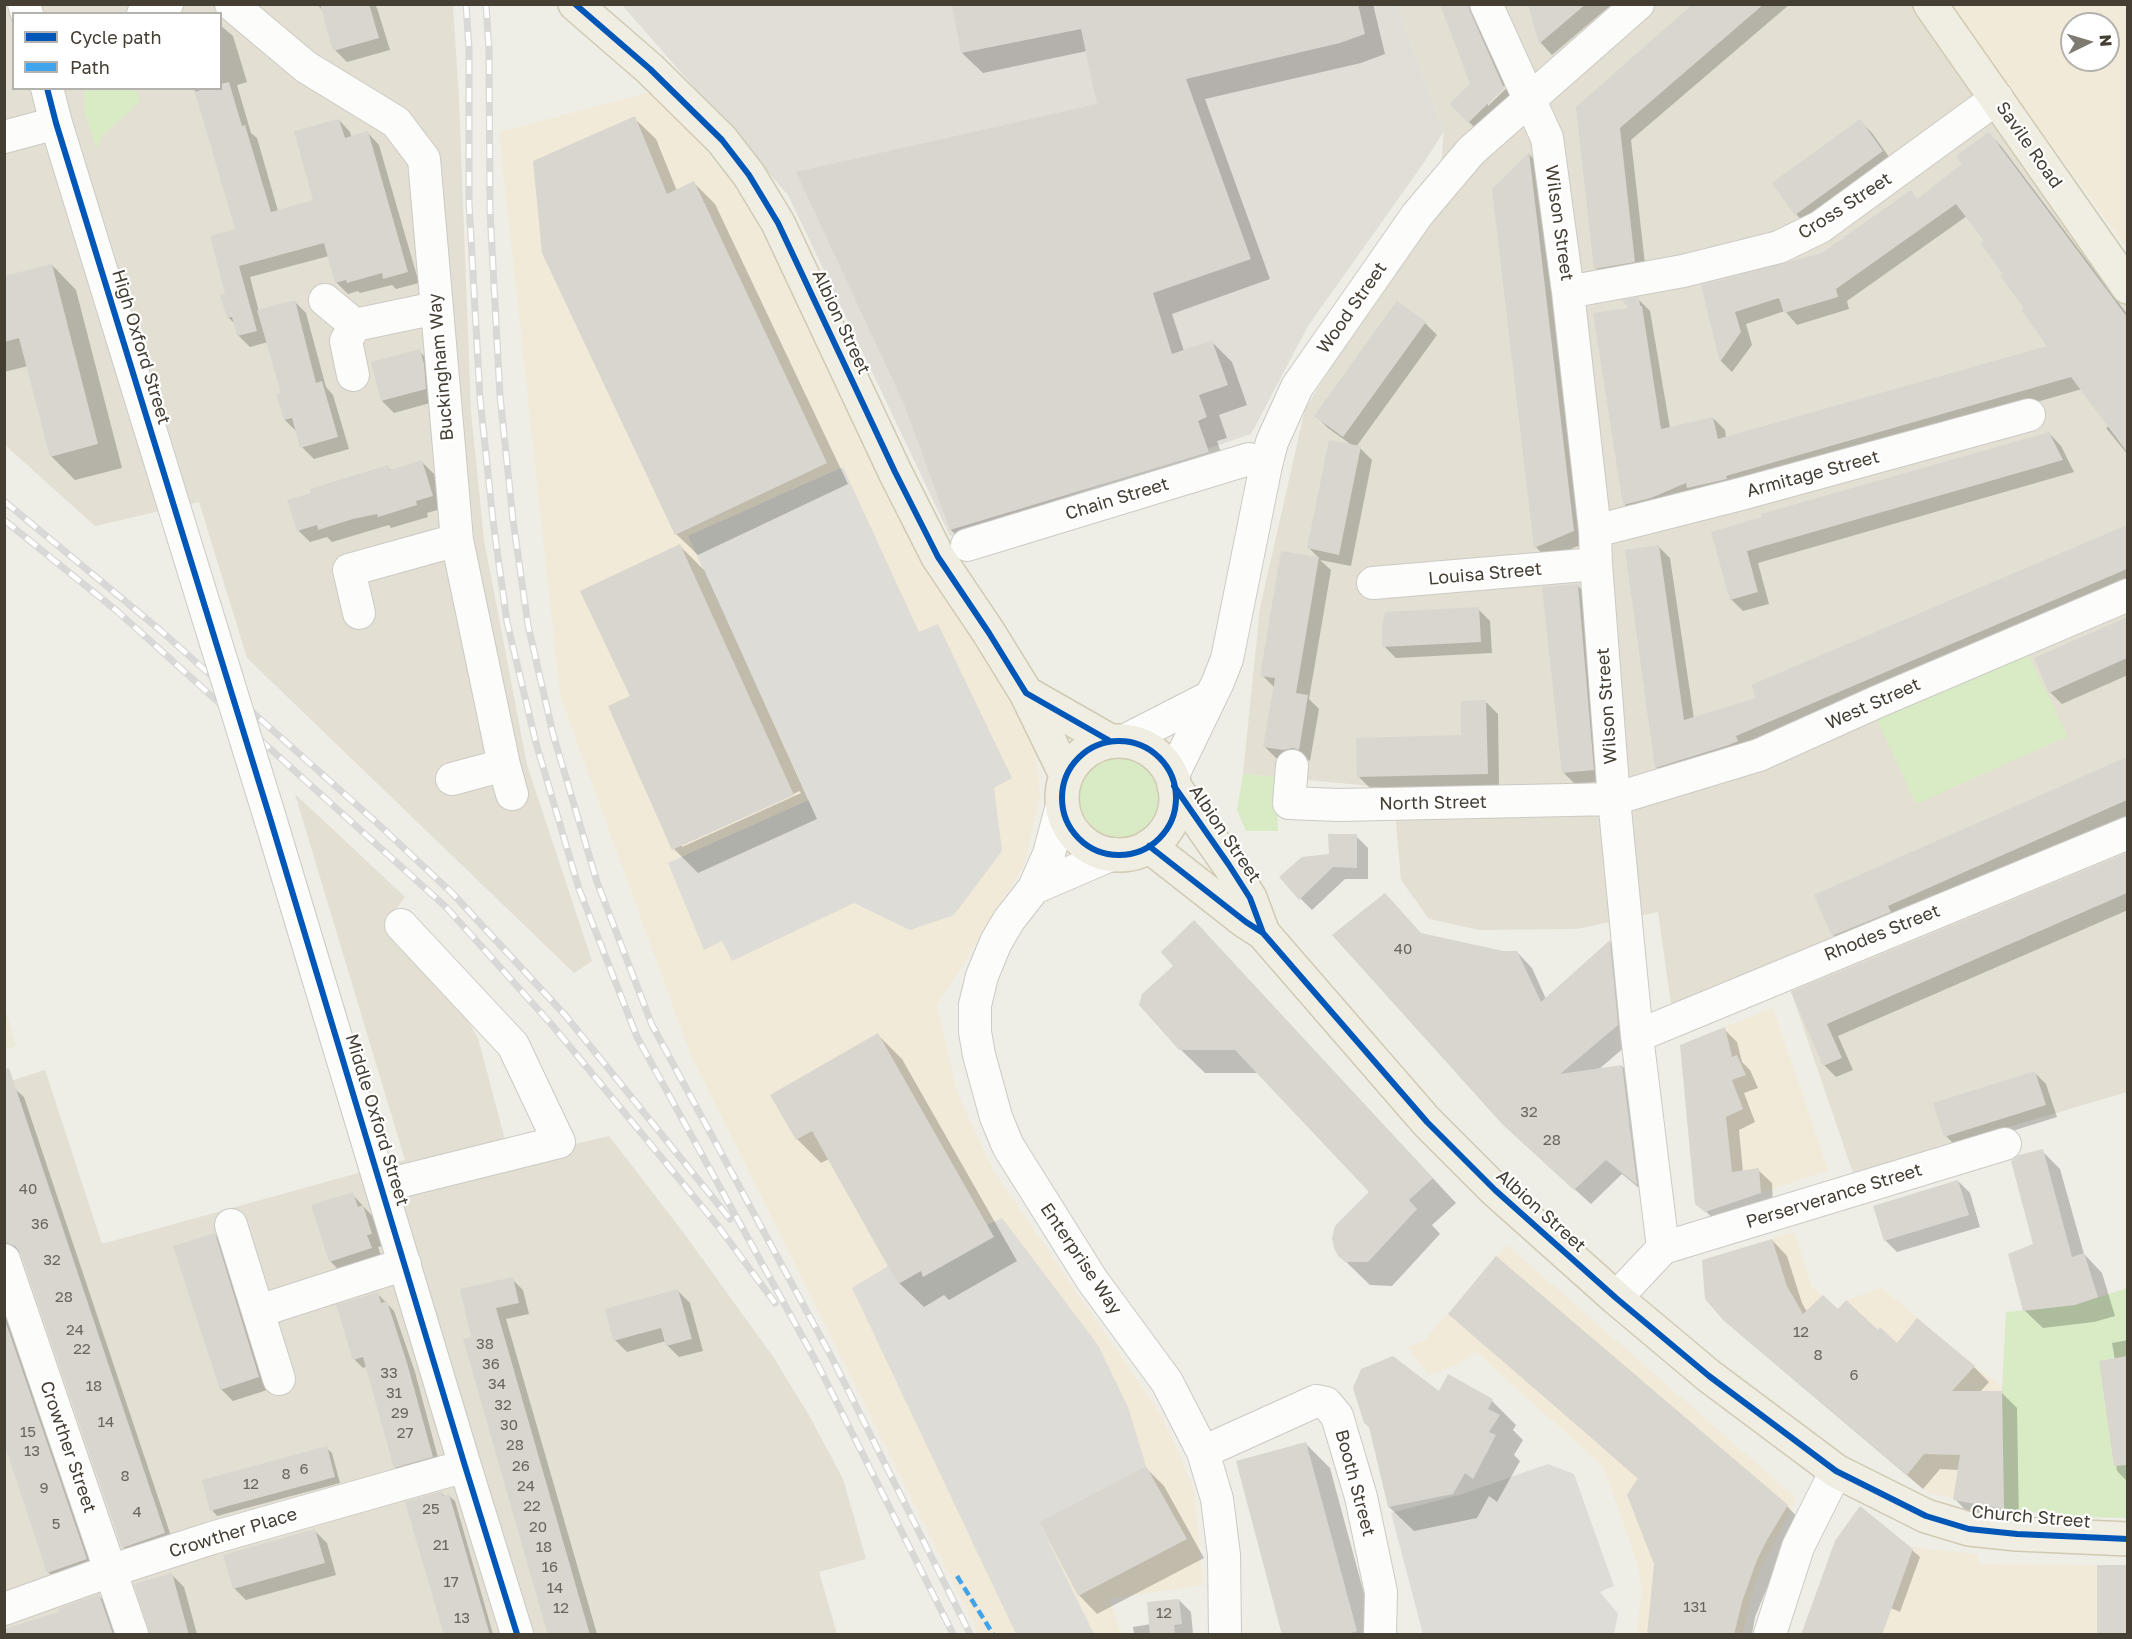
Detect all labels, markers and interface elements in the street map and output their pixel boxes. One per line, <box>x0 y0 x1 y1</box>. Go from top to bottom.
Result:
legend <box>12 12 222 90</box>
north arrow <box>2060 12 2120 72</box>
text: Cycle path <box>70 26 162 48</box>
text: N <box>2095 34 2116 48</box>
text: Path <box>70 56 110 78</box>
street label: Savile Road <box>1991 97 2067 193</box>
street label: Wilson Street <box>1540 164 1578 282</box>
street label: Cross Street <box>1794 168 1896 244</box>
street label: Wood Street <box>1312 258 1392 358</box>
street label: Albion Street <box>807 266 875 378</box>
street label: High Oxford Street <box>107 267 175 427</box>
street label: Buckingham Way <box>424 292 458 442</box>
street label: Armitage Street <box>1744 446 1882 502</box>
street label: Chain Street <box>1063 473 1171 525</box>
street label: Louisa Street <box>1427 558 1543 590</box>
street label: Wilson Street <box>1592 647 1622 765</box>
street label: West Street <box>1822 673 1924 735</box>
street label: Albion Street <box>1184 781 1266 887</box>
street label: North Street <box>1379 791 1487 815</box>
street label: Rhodes Street <box>1821 900 1943 966</box>
house number: 40 <box>1394 940 1412 958</box>
street label: Middle Oxford Street <box>341 1031 413 1209</box>
house number: 32 <box>1520 1103 1538 1121</box>
house number: 28 <box>1543 1131 1561 1149</box>
street label: Perserverance Street <box>1743 1159 1925 1233</box>
street label: Albion Street <box>1492 1165 1590 1257</box>
house number: 40 <box>19 1180 37 1198</box>
street label: Enterprise Way <box>1036 1199 1126 1319</box>
house number: 36 <box>31 1215 49 1233</box>
house number: 32 <box>43 1251 61 1269</box>
house number: 28 <box>55 1288 73 1306</box>
house number: 24 <box>66 1321 84 1339</box>
house number: 12 <box>1793 1323 1809 1341</box>
house number: 38 <box>476 1335 494 1353</box>
house number: 22 <box>73 1340 91 1358</box>
house number: 8 <box>1813 1346 1823 1364</box>
house number: 36 <box>482 1355 500 1373</box>
house number: 33 <box>380 1364 398 1382</box>
house number: 6 <box>1849 1366 1859 1384</box>
house number: 34 <box>488 1375 506 1393</box>
house number: 18 <box>86 1377 102 1395</box>
street label: Crowther Street <box>35 1378 101 1516</box>
house number: 31 <box>386 1384 402 1402</box>
house number: 32 <box>494 1396 512 1414</box>
house number: 29 <box>391 1404 409 1422</box>
house number: 14 <box>98 1413 114 1431</box>
house number: 30 <box>500 1416 518 1434</box>
house number: 15 <box>20 1423 36 1441</box>
house number: 27 <box>397 1424 413 1442</box>
street label: Booth Street <box>1330 1427 1380 1539</box>
house number: 28 <box>506 1436 524 1454</box>
house number: 13 <box>24 1442 40 1460</box>
house number: 26 <box>512 1457 530 1475</box>
house number: 6 <box>299 1460 309 1478</box>
house number: 8 <box>281 1465 291 1483</box>
house number: 8 <box>120 1467 130 1485</box>
house number: 12 <box>243 1475 259 1493</box>
house number: 24 <box>517 1477 535 1495</box>
house number: 9 <box>39 1479 49 1497</box>
house number: 22 <box>523 1497 541 1515</box>
house number: 25 <box>422 1500 440 1518</box>
street label: Church Street <box>1970 1501 2092 1533</box>
house number: 4 <box>132 1503 142 1521</box>
street label: Crowther Place <box>166 1503 300 1563</box>
house number: 5 <box>52 1515 60 1533</box>
house number: 20 <box>529 1518 547 1536</box>
house number: 21 <box>433 1536 449 1554</box>
house number: 18 <box>536 1538 552 1556</box>
house number: 16 <box>542 1558 558 1576</box>
house number: 17 <box>443 1573 459 1591</box>
house number: 14 <box>547 1579 563 1597</box>
house number: 131 <box>1683 1598 1707 1616</box>
house number: 12 <box>553 1599 569 1617</box>
house number: 12 <box>1156 1604 1172 1622</box>
house number: 13 <box>454 1609 470 1627</box>

